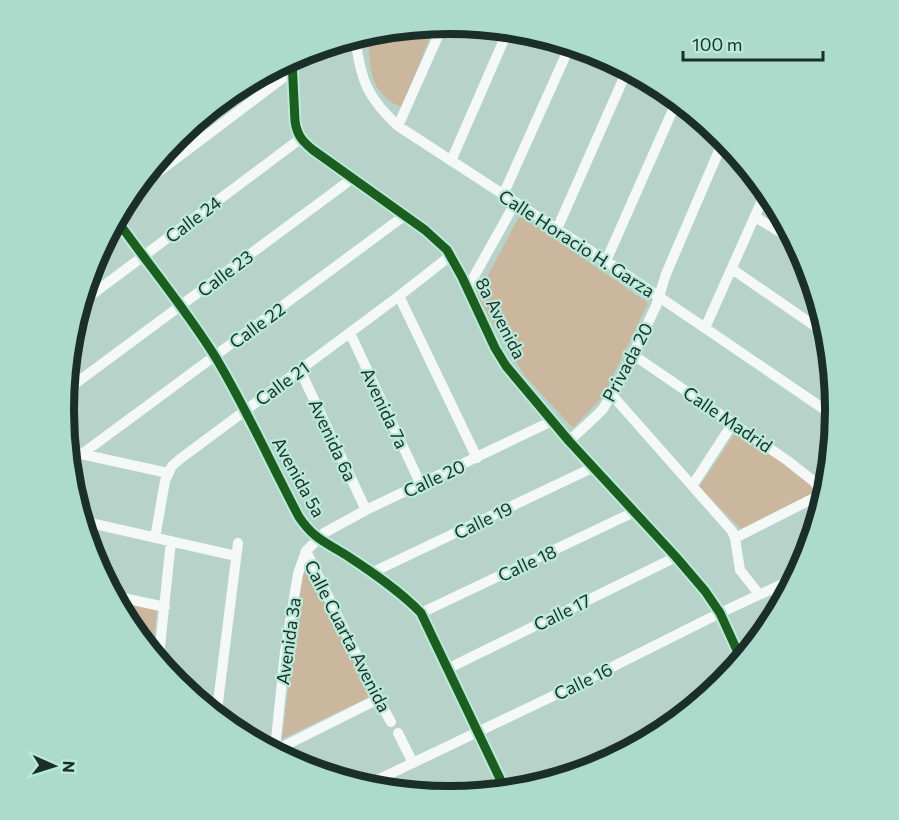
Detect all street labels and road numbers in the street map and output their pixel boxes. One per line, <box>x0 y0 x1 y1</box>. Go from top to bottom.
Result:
street label: Calle Horacio H. Garza <box>495 184 659 302</box>
street label: Calle 24 <box>161 191 225 247</box>
street label: Calle 23 <box>193 245 257 301</box>
street label: 8a Avenida <box>471 273 531 363</box>
street label: Calle 22 <box>225 297 289 353</box>
street label: Privada 20 <box>597 319 657 405</box>
street label: Calle 21 <box>251 356 313 410</box>
street label: Avenida 7a <box>357 364 413 452</box>
street label: Calle Madrid <box>679 381 777 457</box>
street label: Avenida 6a <box>304 395 362 485</box>
street label: Avenida 5a <box>268 433 330 521</box>
street label: Calle 20 <box>400 454 468 502</box>
street label: Calle 19 <box>450 496 516 544</box>
street label: Calle 18 <box>494 540 560 586</box>
street label: Calle Cuarta Avenida <box>300 556 396 716</box>
street label: Calle 17 <box>530 589 594 635</box>
street label: Avenida 3a <box>271 596 305 686</box>
street label: Calle 16 <box>550 657 616 705</box>

